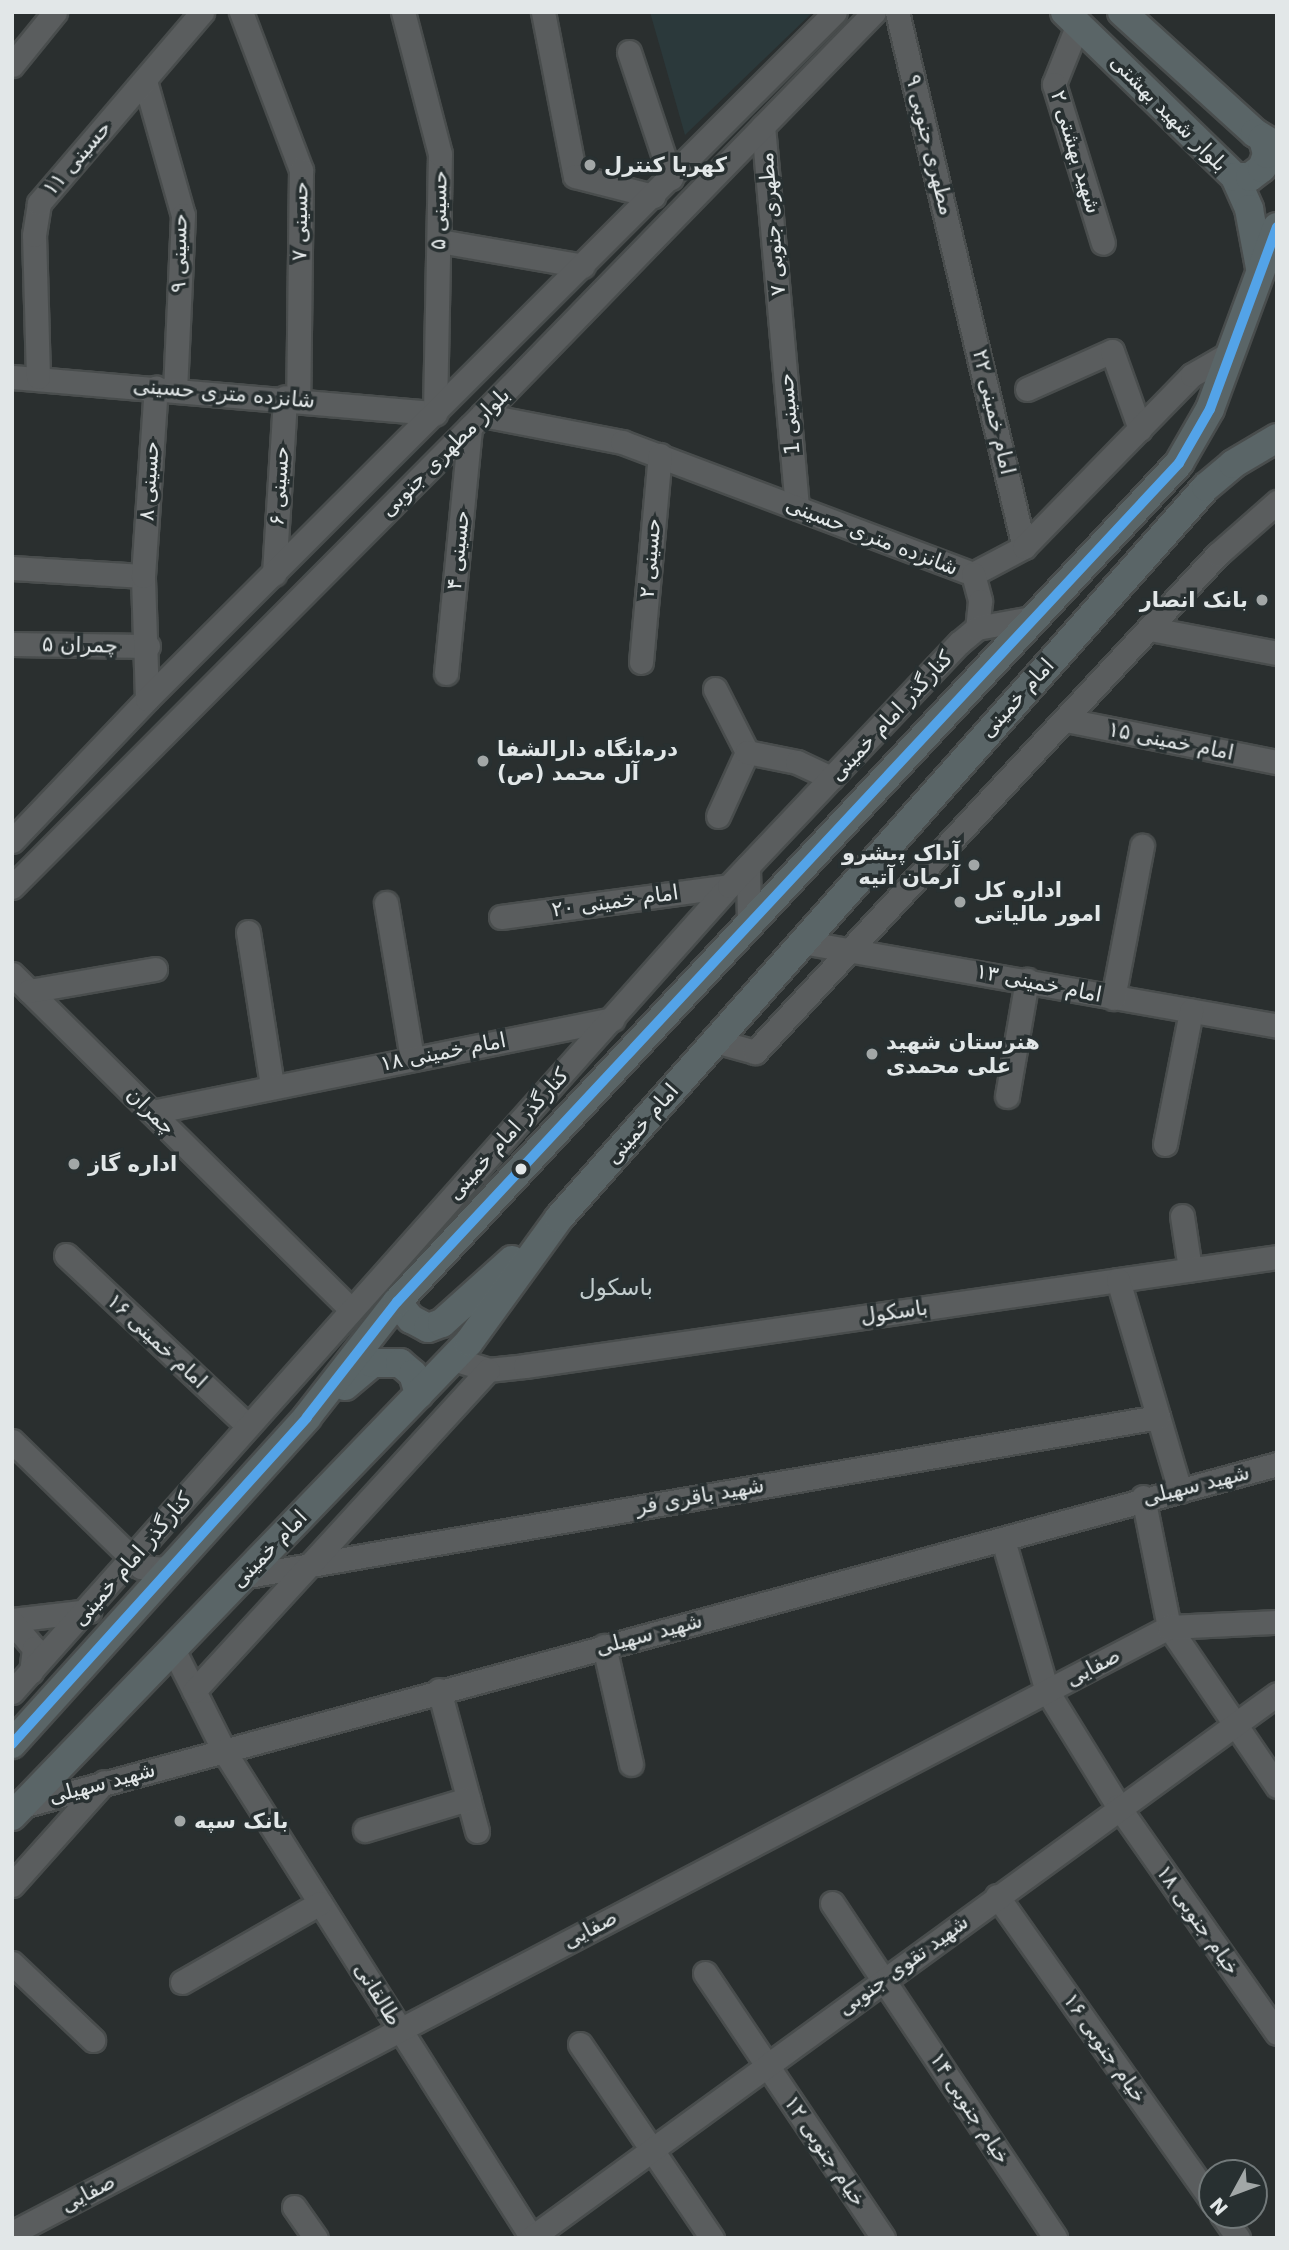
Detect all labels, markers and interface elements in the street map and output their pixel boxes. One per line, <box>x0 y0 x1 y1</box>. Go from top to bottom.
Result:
street label: بلوار شهید بهشتی <box>1105 49 1233 177</box>
street label: مطهری جنوبی ۹ <box>900 72 960 218</box>
street label: شهید بهشتی ۲ <box>1045 87 1107 217</box>
street label: حسینی ۱۱ <box>38 115 116 201</box>
street label: مطهری جنوبی ۷ <box>753 151 791 297</box>
place label: کهربا کنترل <box>604 152 727 178</box>
marker: کهربا کنترل <box>582 157 598 173</box>
street label: حسینی ۵ <box>426 170 452 250</box>
street label: حسینی ۷ <box>287 181 313 261</box>
street label: حسینی ۹ <box>166 213 192 293</box>
street label: امام خمینی ۲۲ <box>967 347 1021 477</box>
street label: شانزده متری حسینی <box>132 372 316 414</box>
street label: حسینی 1 <box>773 372 805 456</box>
street label: بلوار مطهری جنوبی <box>375 382 515 522</box>
street label: حسینی ۸ <box>134 440 164 522</box>
street label: حسینی ۶ <box>264 445 294 527</box>
street label: شانزده متری حسینی <box>782 492 962 580</box>
street label: حسینی ۴ <box>441 509 475 591</box>
street label: حسینی ۲ <box>634 517 666 599</box>
place label: بانک انصار <box>1140 587 1248 613</box>
marker: بانک انصار <box>1254 592 1270 608</box>
street label: چمران ۵ <box>42 632 118 658</box>
street label: کنارگذر امام خمینی <box>824 646 958 786</box>
street label: امام خمینی <box>975 653 1059 743</box>
street label: امام خمینی ۱۵ <box>1106 716 1236 766</box>
place label: درمانگاه دارالشفا آل محمد (ص) <box>497 736 678 786</box>
marker: درمانگاه دارالشفا آل محمد (ص) <box>475 753 491 769</box>
place label: آداک پیشرو آرمان آتیه <box>842 840 960 890</box>
marker: آداک پیشرو آرمان آتیه <box>966 857 982 873</box>
place label: اداره کل امور مالیاتی <box>974 877 1101 927</box>
street label: امام خمینی ۲۰ <box>550 880 680 922</box>
marker: اداره کل امور مالیاتی <box>952 894 968 910</box>
street label: امام خمینی ۱۳ <box>974 958 1104 1008</box>
street label: امام خمینی ۱۸ <box>378 1027 508 1077</box>
place label: هنرستان شهید علی محمدی <box>886 1029 1040 1079</box>
marker: هنرستان شهید علی محمدی <box>864 1046 880 1062</box>
street label: کنارگذر امام خمینی <box>442 1063 574 1205</box>
street label: امام خمینی <box>600 1079 684 1169</box>
street label: چمران <box>122 1082 180 1140</box>
place label: اداره گاز <box>88 1151 177 1177</box>
marker: اداره گاز <box>66 1156 82 1172</box>
unlabelled marker <box>514 1162 528 1176</box>
district label: باسکول <box>579 1273 653 1301</box>
street label: امام خمینی ۱۶ <box>102 1288 212 1394</box>
street label: باسکول <box>859 1295 929 1329</box>
street label: شهید سهیلی <box>1140 1460 1252 1510</box>
street label: شهید باقری فر <box>634 1472 766 1520</box>
street label: کنارگذر امام خمینی <box>67 1487 197 1631</box>
street label: امام خمینی <box>226 1505 312 1593</box>
street label: شهید سهیلی <box>593 1608 705 1660</box>
street label: صفایی <box>1061 1642 1125 1692</box>
street label: شهید سهیلی <box>46 1757 158 1809</box>
place label: بانک سپه <box>194 1808 288 1834</box>
marker: بانک سپه <box>172 1813 188 1829</box>
street label: خیام جنوبی ۱۸ <box>1151 1860 1245 1980</box>
street label: صفایی <box>558 1904 622 1954</box>
street label: شهید تقوی جنوبی <box>833 1909 973 2021</box>
street label: طالقانی <box>349 1958 407 2030</box>
street label: خیام جنوبی ۱۶ <box>1058 1988 1152 2108</box>
street label: خیام جنوبی ۱۴ <box>925 2047 1015 2169</box>
street label: خیام جنوبی ۱۲ <box>779 2091 871 2211</box>
north arrow <box>1198 2159 1268 2229</box>
street label: صفایی <box>56 2168 120 2218</box>
text: N <box>1205 2193 1232 2220</box>

